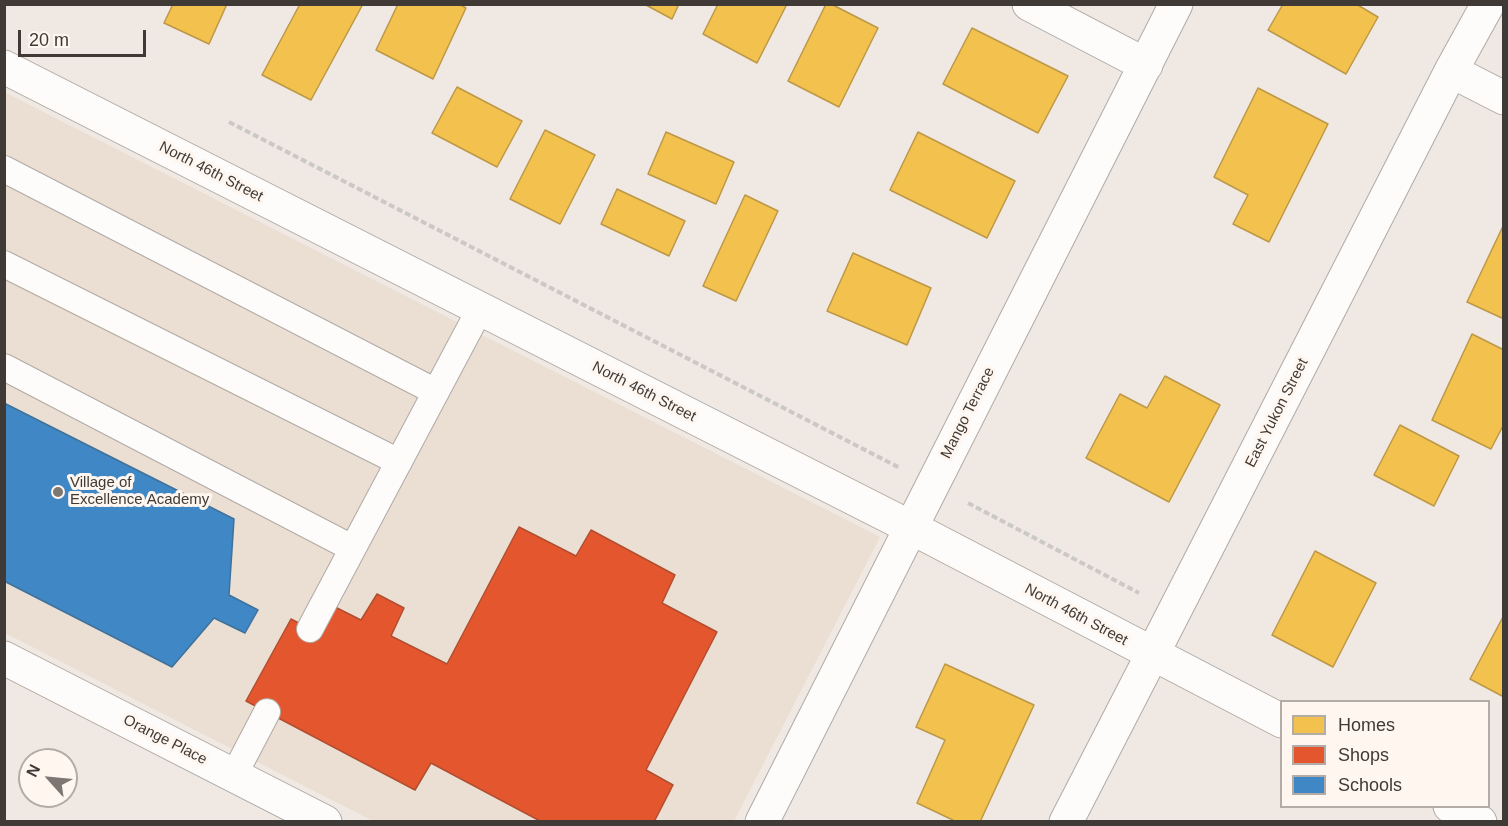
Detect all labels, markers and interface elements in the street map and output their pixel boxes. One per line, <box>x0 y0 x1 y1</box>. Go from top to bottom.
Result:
scale bar <box>21 18 148 56</box>
text: 20 m <box>29 30 69 50</box>
street label: North 46th Street <box>156 138 266 206</box>
street label: East Yukon Street <box>1242 355 1312 471</box>
street label: North 46th Street <box>589 358 699 426</box>
street label: Mango Terrace <box>937 364 999 462</box>
place label: Village of Excellence Academy <box>70 474 209 509</box>
marker: Village of Excellence Academy <box>51 485 65 499</box>
street label: North 46th Street <box>1021 580 1131 650</box>
legend <box>1280 700 1490 808</box>
street label: Orange Place <box>120 711 210 769</box>
text: Homes <box>1338 715 1395 735</box>
text: Shops <box>1338 745 1389 765</box>
north arrow <box>18 748 78 808</box>
text: N <box>23 761 43 780</box>
text: Schools <box>1338 775 1402 795</box>

